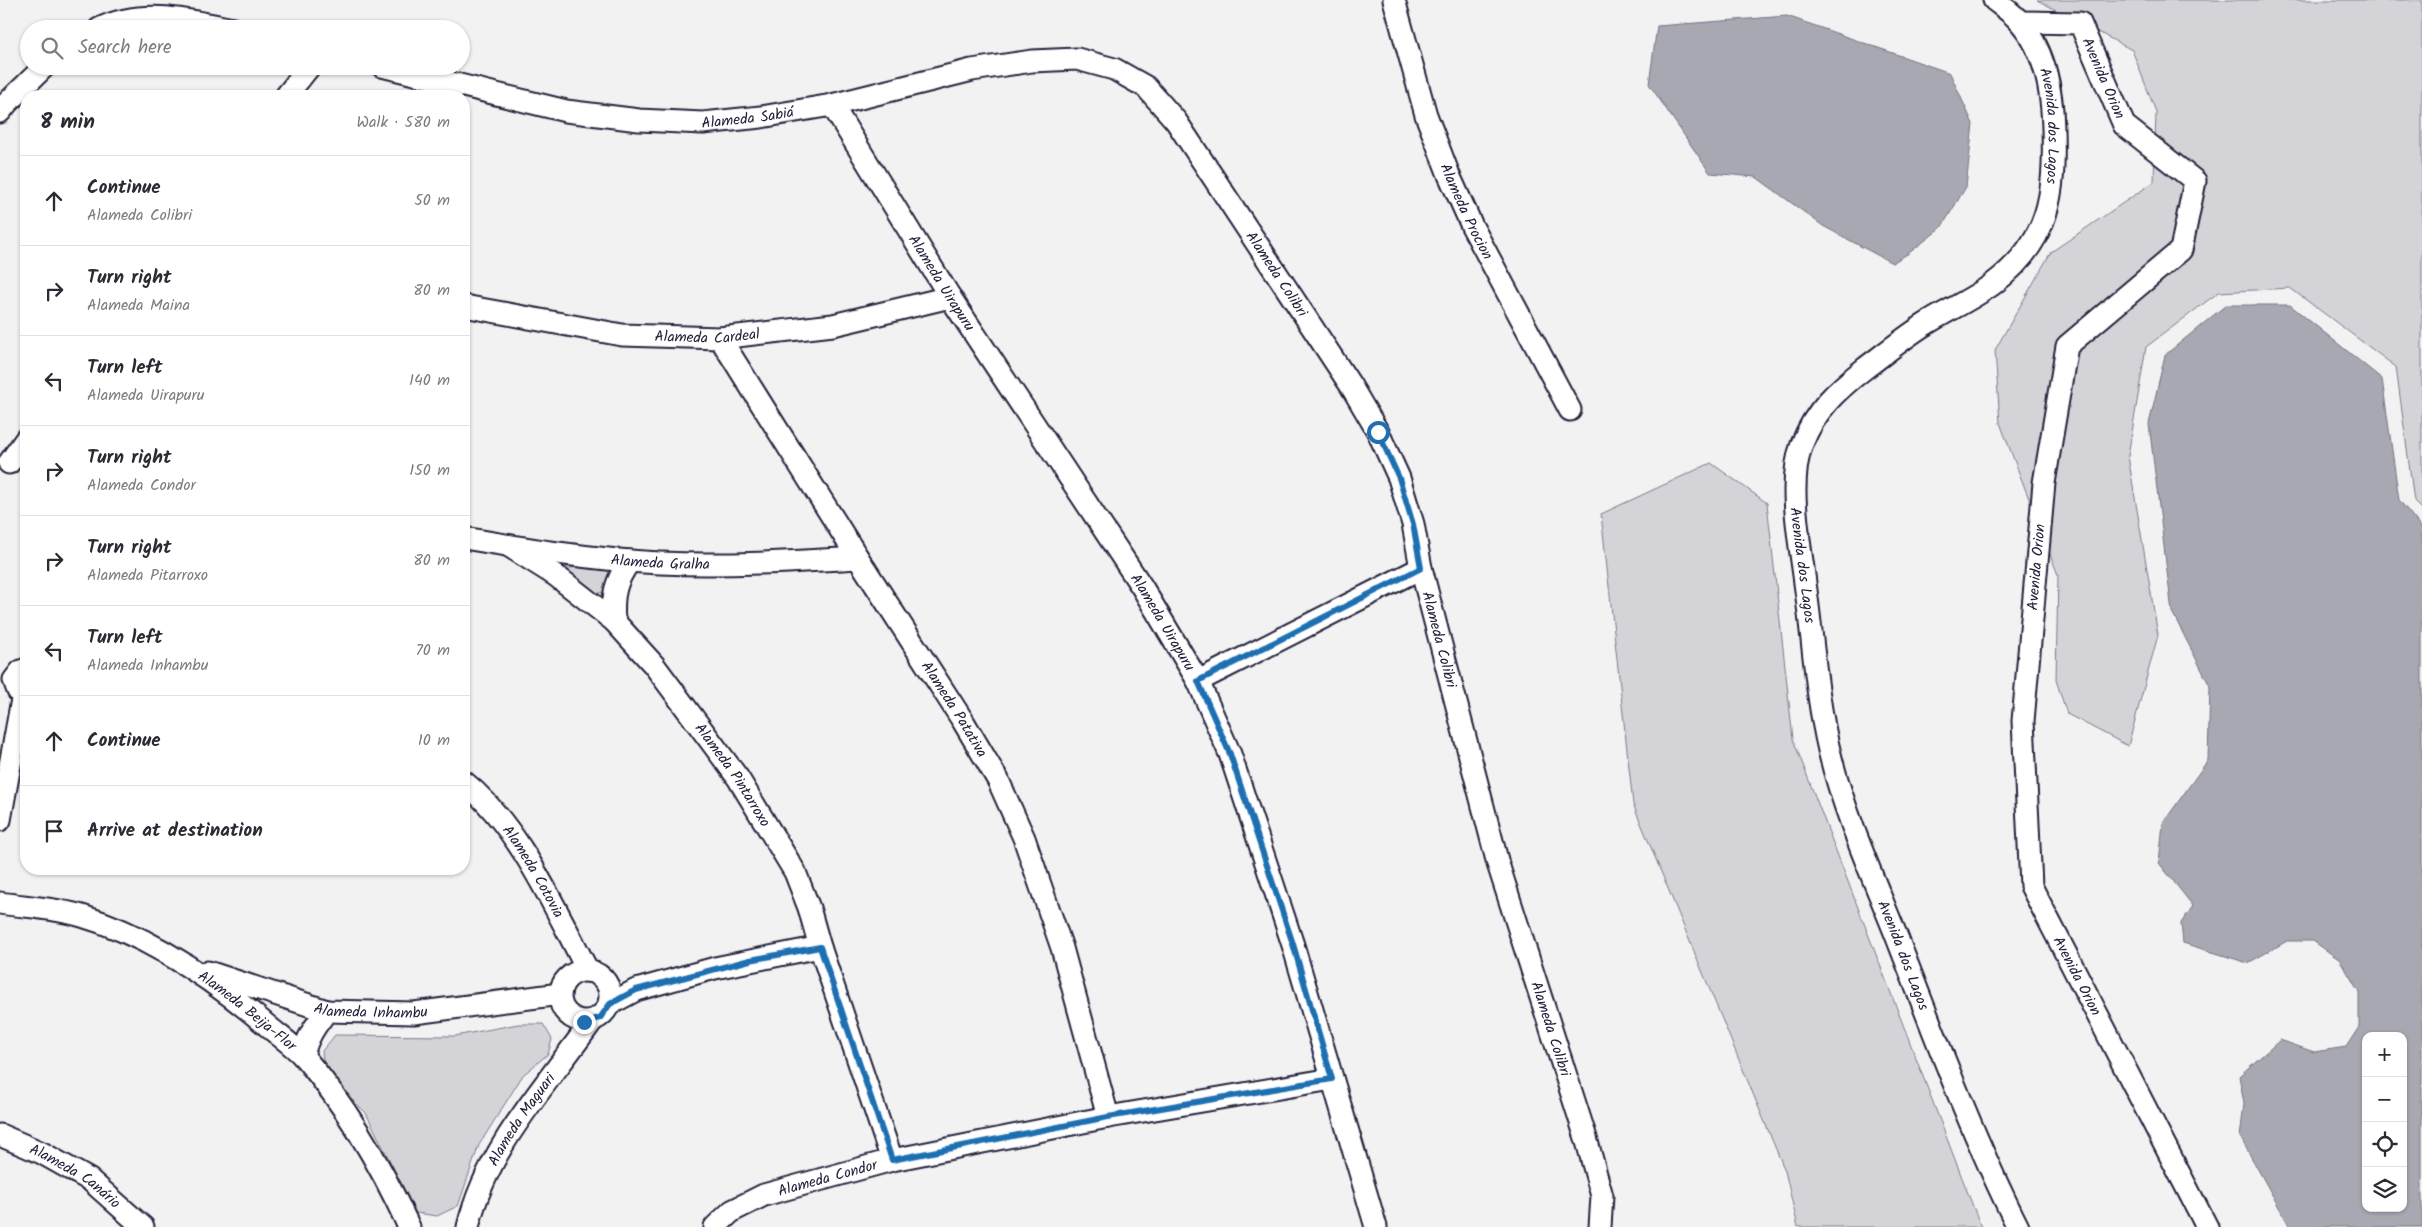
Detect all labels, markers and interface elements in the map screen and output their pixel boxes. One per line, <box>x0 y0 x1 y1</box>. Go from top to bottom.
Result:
search box <box>20 20 470 75</box>
text: Search here <box>78 33 172 63</box>
icon: search <box>38 34 66 62</box>
street label: Avenida Orion <box>2075 34 2131 123</box>
street label: Avenida dos Lagos <box>2032 65 2064 186</box>
street label: Alameda Sabiá <box>700 100 798 136</box>
text: 8 min <box>40 106 95 139</box>
text: Walk · 580 m <box>357 110 450 135</box>
street label: Alameda Procion <box>1433 160 1499 264</box>
text: Continue <box>87 173 160 203</box>
icon: ahead <box>40 187 68 215</box>
text: 50 m <box>414 188 450 213</box>
text: Alameda Colibri <box>87 203 192 228</box>
street label: Alameda Colibri <box>1239 227 1314 323</box>
street label: Alameda Uirapuru <box>901 230 981 337</box>
text: Turn right <box>87 263 172 293</box>
icon: right <box>40 277 68 305</box>
text: 80 m <box>413 278 450 303</box>
text: Alameda Maina <box>87 293 190 318</box>
street label: Alameda Cardeal <box>654 322 761 351</box>
text: Turn left <box>87 353 162 383</box>
icon: left <box>40 367 68 395</box>
text: 140 m <box>409 368 450 393</box>
text: Alameda Uirapuru <box>87 383 205 408</box>
route start <box>1367 421 1390 444</box>
text: Turn right <box>87 443 172 473</box>
icon: right <box>40 457 68 485</box>
text: 150 m <box>409 458 450 483</box>
text: Alameda Condor <box>87 473 196 498</box>
street label: Avenida dos Lagos <box>1783 507 1821 625</box>
street label: Avenida Orion <box>2021 523 2053 611</box>
text: Turn right <box>87 533 172 563</box>
icon: right <box>40 547 68 575</box>
text: 80 m <box>413 548 450 573</box>
street label: Alameda Gralha <box>610 548 710 577</box>
text: Alameda Pitarroxo <box>87 563 208 588</box>
street label: Alameda Uirapuru <box>1123 569 1201 676</box>
street label: Alameda Colibri <box>1415 589 1463 692</box>
text: Turn left <box>87 623 162 653</box>
icon: left <box>40 637 68 665</box>
text: 70 m <box>415 638 450 663</box>
text: Alameda Inhambu <box>87 653 208 678</box>
street label: Alameda Patativa <box>914 657 993 762</box>
street label: Alameda Pintarroxo <box>688 718 776 832</box>
text: Continue <box>87 726 160 756</box>
icon: ahead <box>40 727 68 755</box>
text: 10 m <box>418 728 450 753</box>
text: Arrive at destination <box>87 816 263 846</box>
icon: arrive <box>40 817 68 845</box>
street label: Alameda Cotovia <box>496 820 570 923</box>
street label: Avenida dos Lagos <box>1870 897 1935 1015</box>
street label: Avenida Orion <box>2046 932 2107 1020</box>
street label: Alameda Beija-Flor <box>192 965 302 1058</box>
street label: Alameda Colibri <box>1523 978 1577 1081</box>
street label: Alameda Inhambu <box>310 996 429 1026</box>
route end <box>573 1011 596 1034</box>
map controls <box>2362 1032 2407 1212</box>
button: + <box>2362 1032 2407 1077</box>
street label: Alameda Maguari <box>482 1067 563 1171</box>
button: − <box>2362 1077 2407 1122</box>
button: locate <box>2362 1122 2407 1167</box>
street label: Alameda Canário <box>25 1138 126 1215</box>
street label: Alameda Condor <box>775 1153 881 1204</box>
button: layers <box>2362 1167 2407 1212</box>

